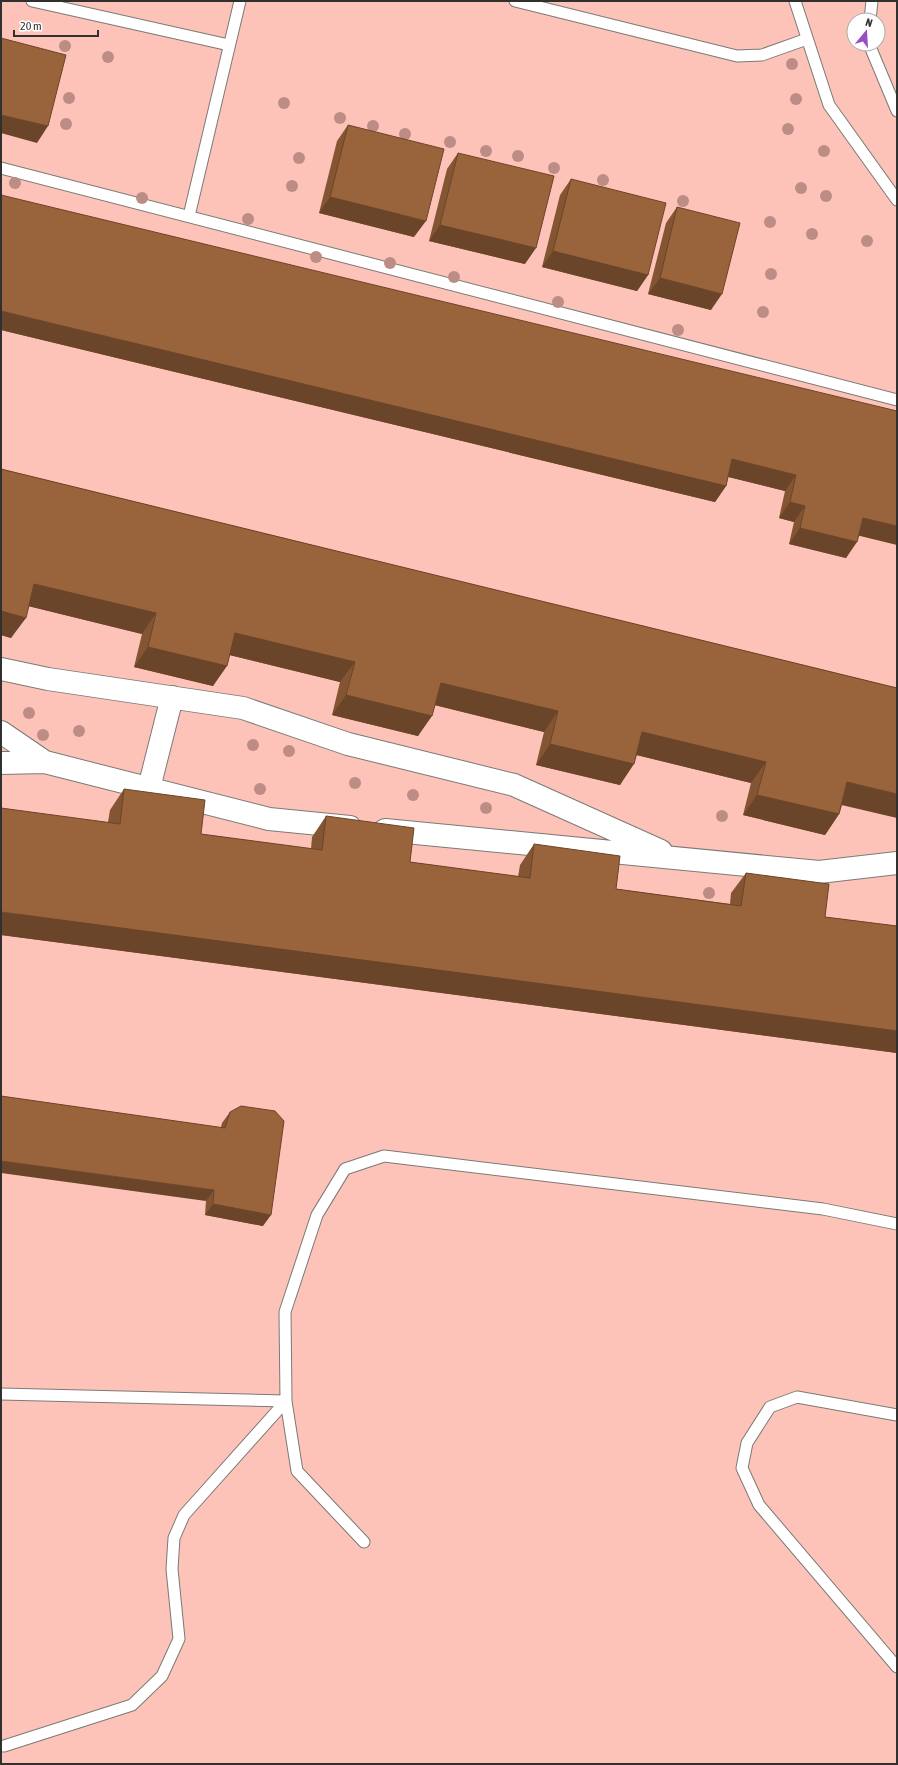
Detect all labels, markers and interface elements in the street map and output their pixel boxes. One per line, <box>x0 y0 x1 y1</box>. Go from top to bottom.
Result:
scale bar <box>14 12 98 38</box>
north arrow <box>846 12 886 52</box>
text: N <box>864 16 874 29</box>
text: 20 m <box>20 19 42 33</box>

